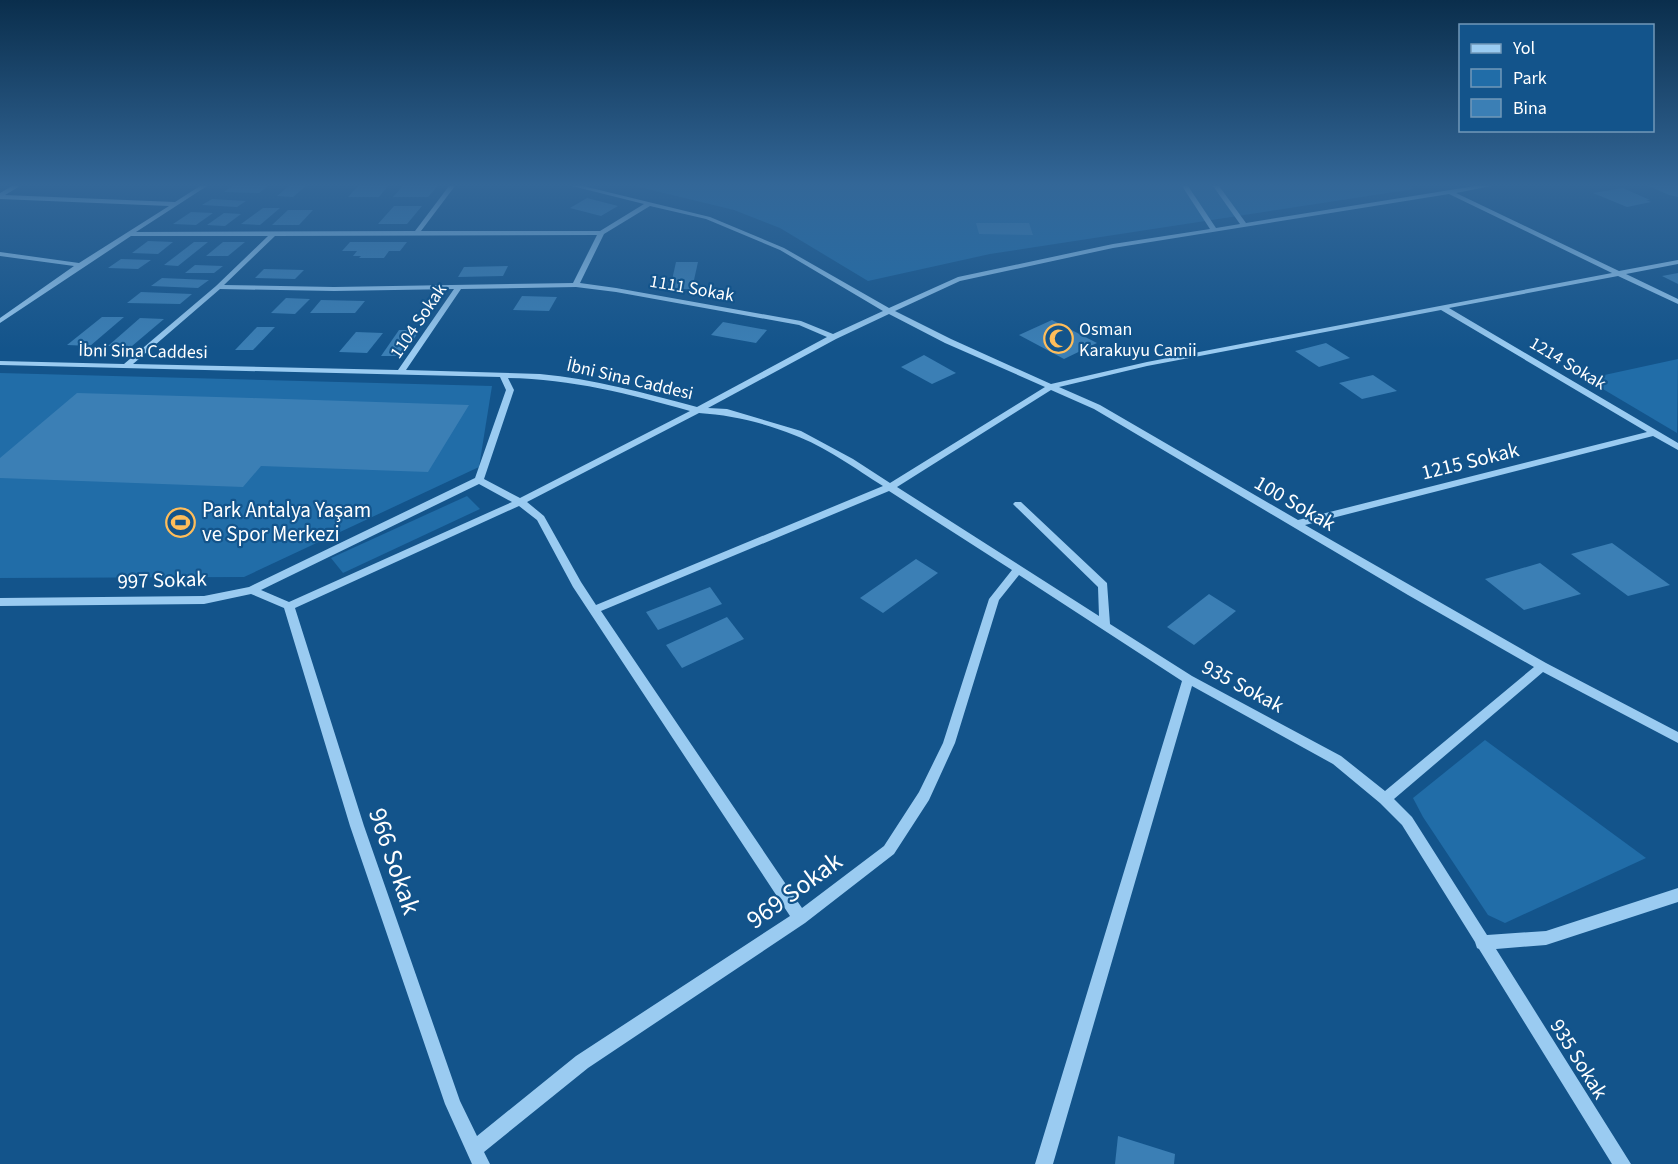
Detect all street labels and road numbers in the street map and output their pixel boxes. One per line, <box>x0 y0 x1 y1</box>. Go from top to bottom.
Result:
street label: 1111 Sokak <box>648 269 736 308</box>
street label: 1104 Sokak <box>384 279 453 364</box>
street label: 1214 Sokak <box>1525 331 1611 396</box>
street label: İbni Sina Caddesi <box>78 338 208 365</box>
street label: İbni Sina Caddesi <box>564 353 696 406</box>
street label: 1215 Sokak <box>1418 434 1523 488</box>
street label: 100 Sokak <box>1249 468 1342 539</box>
street label: 997 Sokak <box>117 563 208 597</box>
street label: 935 Sokak <box>1197 652 1290 720</box>
street label: 966 Sokak <box>359 803 430 920</box>
street label: 969 Sokak <box>739 843 850 938</box>
street label: 935 Sokak <box>1543 1013 1616 1105</box>

